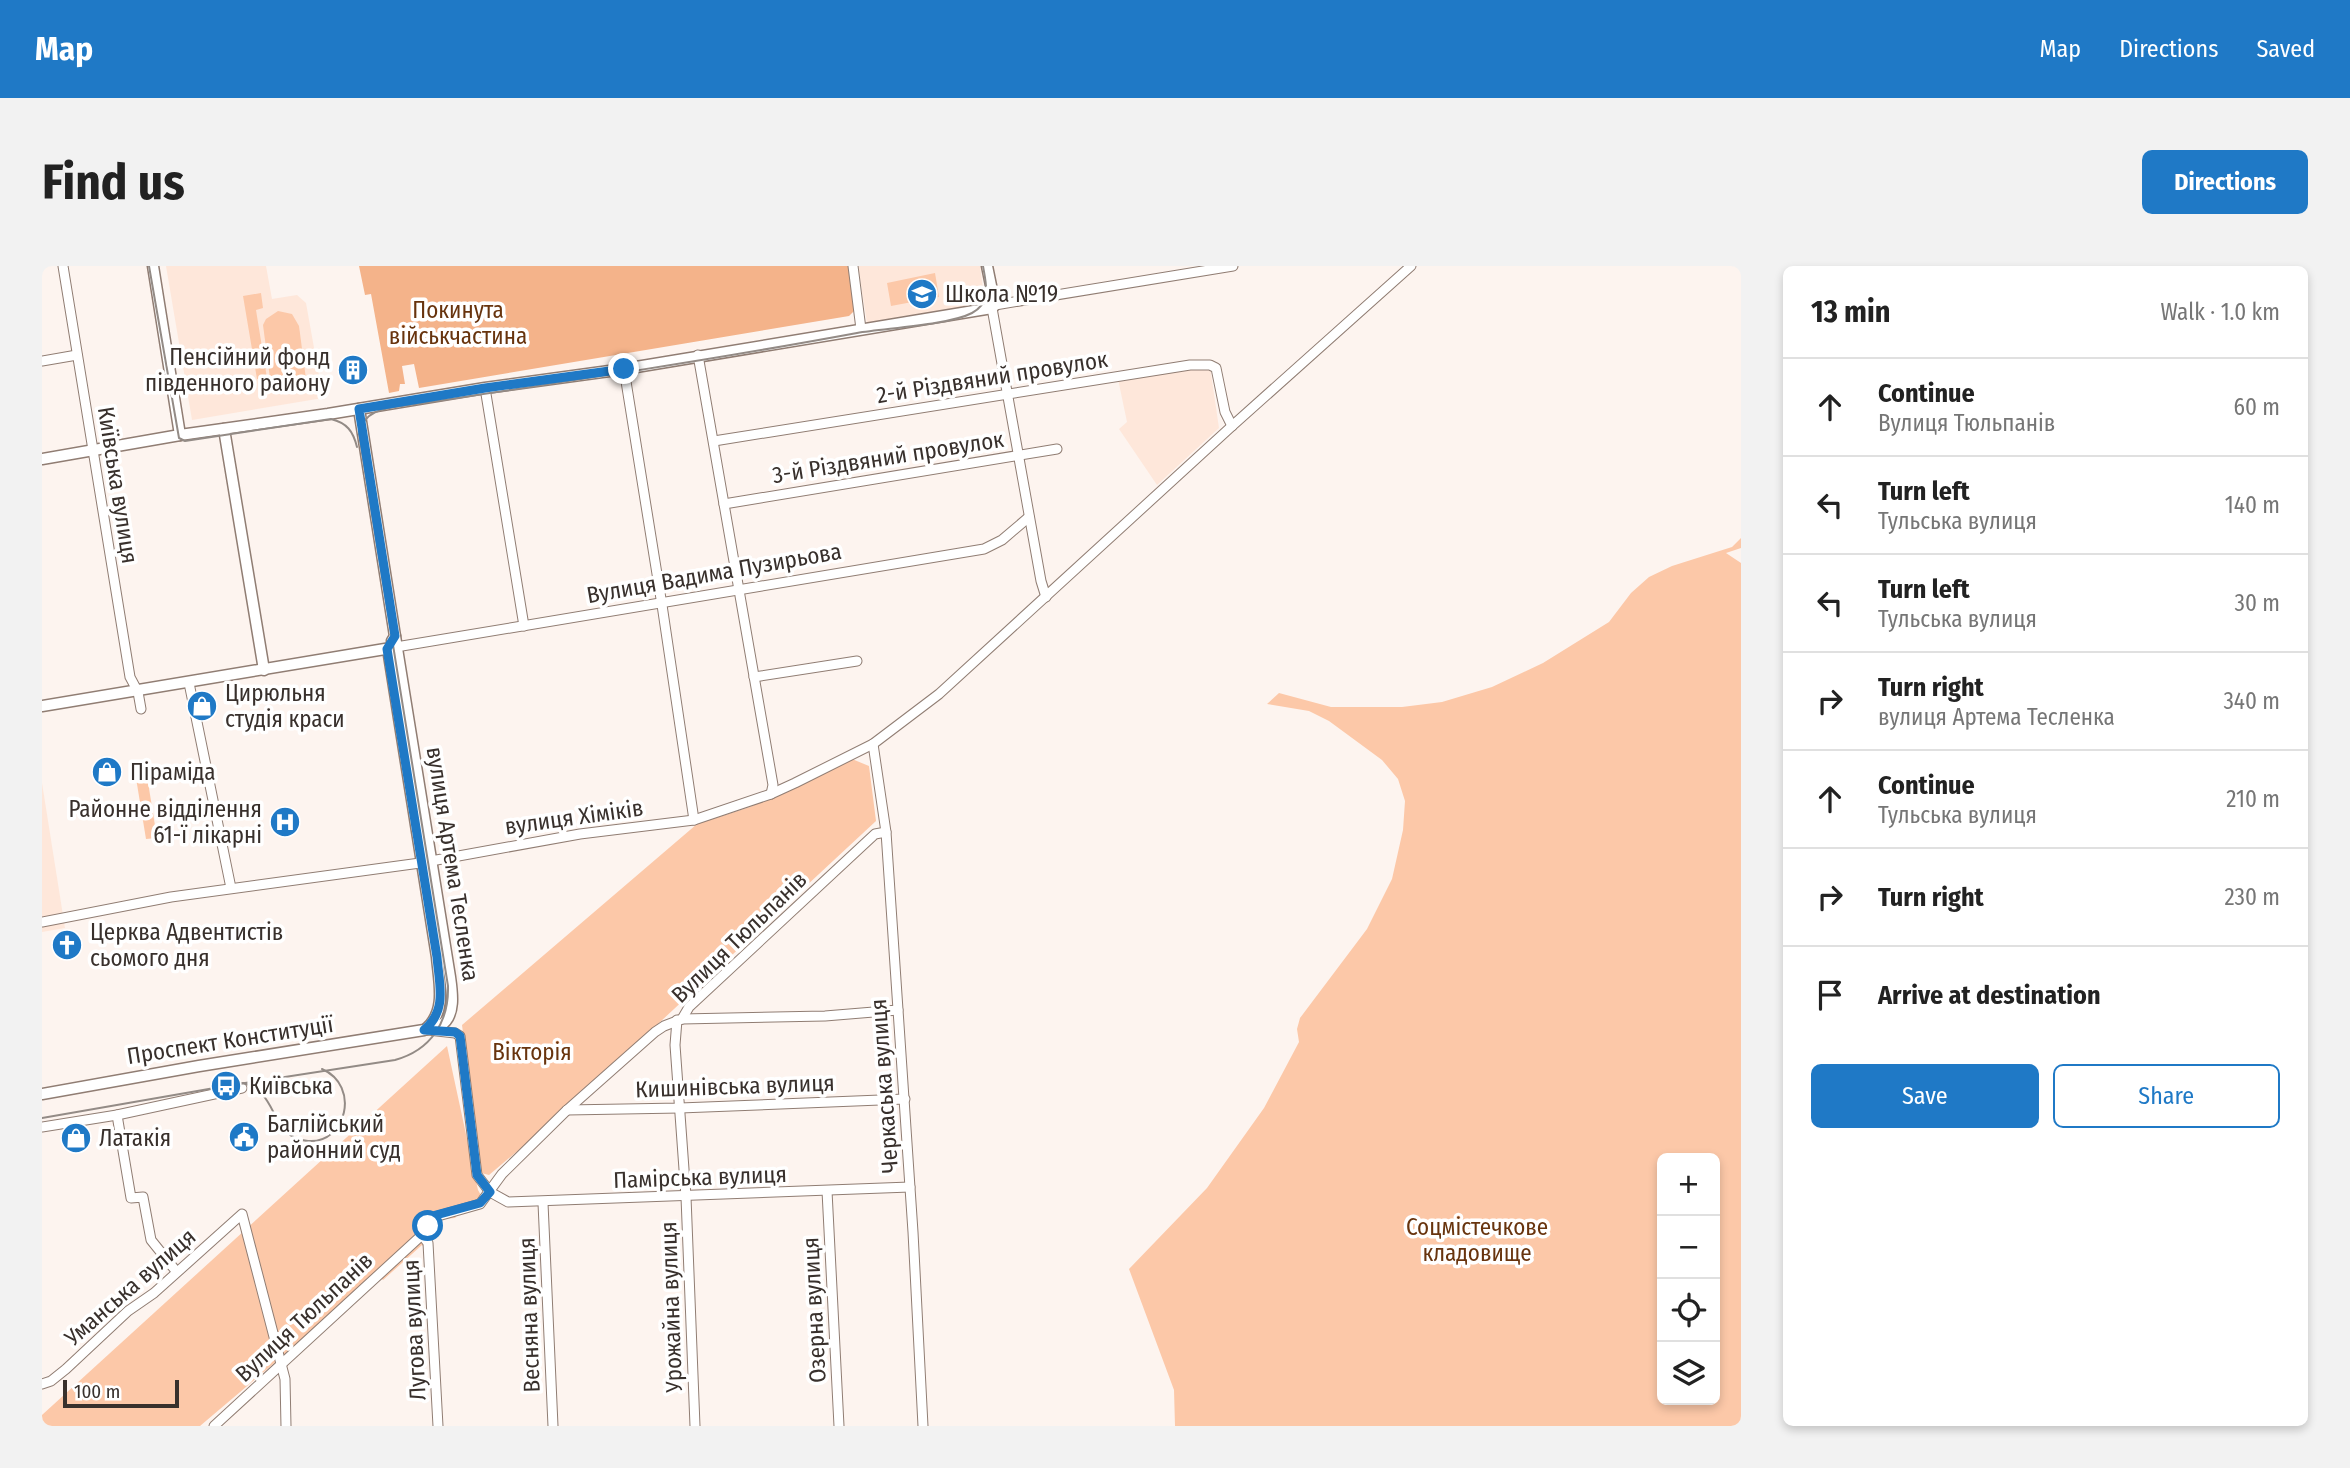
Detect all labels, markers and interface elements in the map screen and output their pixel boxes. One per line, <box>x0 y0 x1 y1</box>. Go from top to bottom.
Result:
text: Map <box>35 29 93 69</box>
text: Map <box>2040 35 2081 63</box>
text: Directions <box>2119 35 2218 63</box>
text: Saved <box>2256 35 2315 63</box>
button: Directions <box>2142 150 2308 214</box>
text: Find us <box>42 153 185 212</box>
school or university icon: Школа №19 <box>905 277 939 311</box>
place label: Школа №19 <box>945 280 1058 308</box>
text: 13 min <box>1811 294 1891 330</box>
park label: Покинута військчастина <box>389 296 527 350</box>
text: Walk · 1.0 km <box>2161 298 2280 326</box>
place label: Пенсійний фонд південного району <box>145 343 331 397</box>
street label: 2-й Різдвяний провулок <box>874 345 1110 409</box>
building icon: Пенсійний фонд південного району <box>336 353 370 387</box>
route end <box>608 353 639 384</box>
text: Continue <box>1878 378 1975 409</box>
icon: ahead <box>1811 388 1849 426</box>
text: 60 m <box>2234 393 2280 421</box>
street label: Київська вулиця <box>92 405 144 565</box>
text: Вулиця Тюльпанів <box>1878 409 2055 437</box>
street label: 3-й Різдвяний провулок <box>770 425 1006 489</box>
text: Turn left <box>1878 476 1970 507</box>
icon: left <box>1811 486 1849 524</box>
text: 140 m <box>2225 491 2280 519</box>
text: Тульська вулиця <box>1878 507 2037 535</box>
street label: Вулиця Вадима Пузирьова <box>584 537 844 609</box>
text: Turn left <box>1878 574 1970 605</box>
icon: left <box>1811 584 1849 622</box>
text: 30 m <box>2235 589 2280 617</box>
text: Тульська вулиця <box>1878 605 2037 633</box>
text: Turn right <box>1878 672 1984 703</box>
place label: Цирюльня студія краси <box>225 679 345 733</box>
icon: right <box>1811 682 1849 720</box>
text: 340 m <box>2224 687 2280 715</box>
shop icon: Цирюльня студія краси <box>185 689 219 723</box>
text: вулиця Артема Тесленка <box>1878 703 2115 731</box>
street label: вулиця Артема Тесленка <box>421 745 485 983</box>
shop icon: Піраміда <box>90 755 124 789</box>
place label: Піраміда <box>130 758 216 786</box>
text: Continue <box>1878 770 1975 801</box>
icon: ahead <box>1811 780 1849 818</box>
text: 210 m <box>2226 785 2280 813</box>
street label: вулиця Хіміків <box>503 793 645 841</box>
place label: Районне відділення 61-ї лікарні <box>69 795 262 849</box>
text: Тульська вулиця <box>1878 801 2037 829</box>
hospital icon: Районне відділення 61-ї лікарні <box>268 805 302 839</box>
street label: Вулиця Тюльпанів <box>665 865 813 1009</box>
icon: right <box>1811 878 1849 916</box>
text: Turn right <box>1878 882 1984 913</box>
text: 230 m <box>2224 883 2280 911</box>
place label: Церква Адвентистів сьомого дня <box>90 918 283 972</box>
church icon: Церква Адвентистів сьомого дня <box>50 928 84 962</box>
icon: arrive <box>1811 976 1849 1014</box>
text: Arrive at destination <box>1878 980 2101 1011</box>
street label: Черкаська вулиця <box>864 998 904 1174</box>
street label: Проспект Конституції <box>125 1010 336 1070</box>
park label: Вікторія <box>492 1038 572 1066</box>
button: Save <box>1811 1064 2039 1128</box>
button: Share <box>2053 1064 2280 1128</box>
bus stop icon: Київська <box>209 1069 243 1103</box>
street label: Кишинівська вулиця <box>635 1069 835 1103</box>
place label: Київська <box>249 1072 333 1100</box>
place label: Баглійський районний суд <box>267 1110 401 1164</box>
public building icon: Баглійський районний суд <box>227 1120 261 1154</box>
shop icon: Латакія <box>59 1121 93 1155</box>
place label: Латакія <box>99 1124 171 1152</box>
map controls <box>1657 1153 1720 1405</box>
button: + <box>1657 1153 1720 1216</box>
street label: Памірська вулиця <box>613 1160 787 1194</box>
route start <box>412 1210 443 1241</box>
park label: Соцмістечкове кладовище <box>1406 1213 1548 1267</box>
button: − <box>1657 1216 1720 1279</box>
street label: Урожайна вулиця <box>654 1221 688 1394</box>
street label: Уманська вулиця <box>58 1222 201 1352</box>
street label: Озерна вулиця <box>796 1236 832 1384</box>
street label: Весняна вулиця <box>512 1237 546 1393</box>
street label: Вулиця Тюльпанів <box>230 1246 378 1388</box>
street label: Лугова вулиця <box>396 1259 432 1401</box>
button: locate <box>1657 1279 1720 1342</box>
button: layers <box>1657 1342 1720 1405</box>
scale bar <box>63 1377 178 1409</box>
text: 100 m <box>74 1380 120 1403</box>

